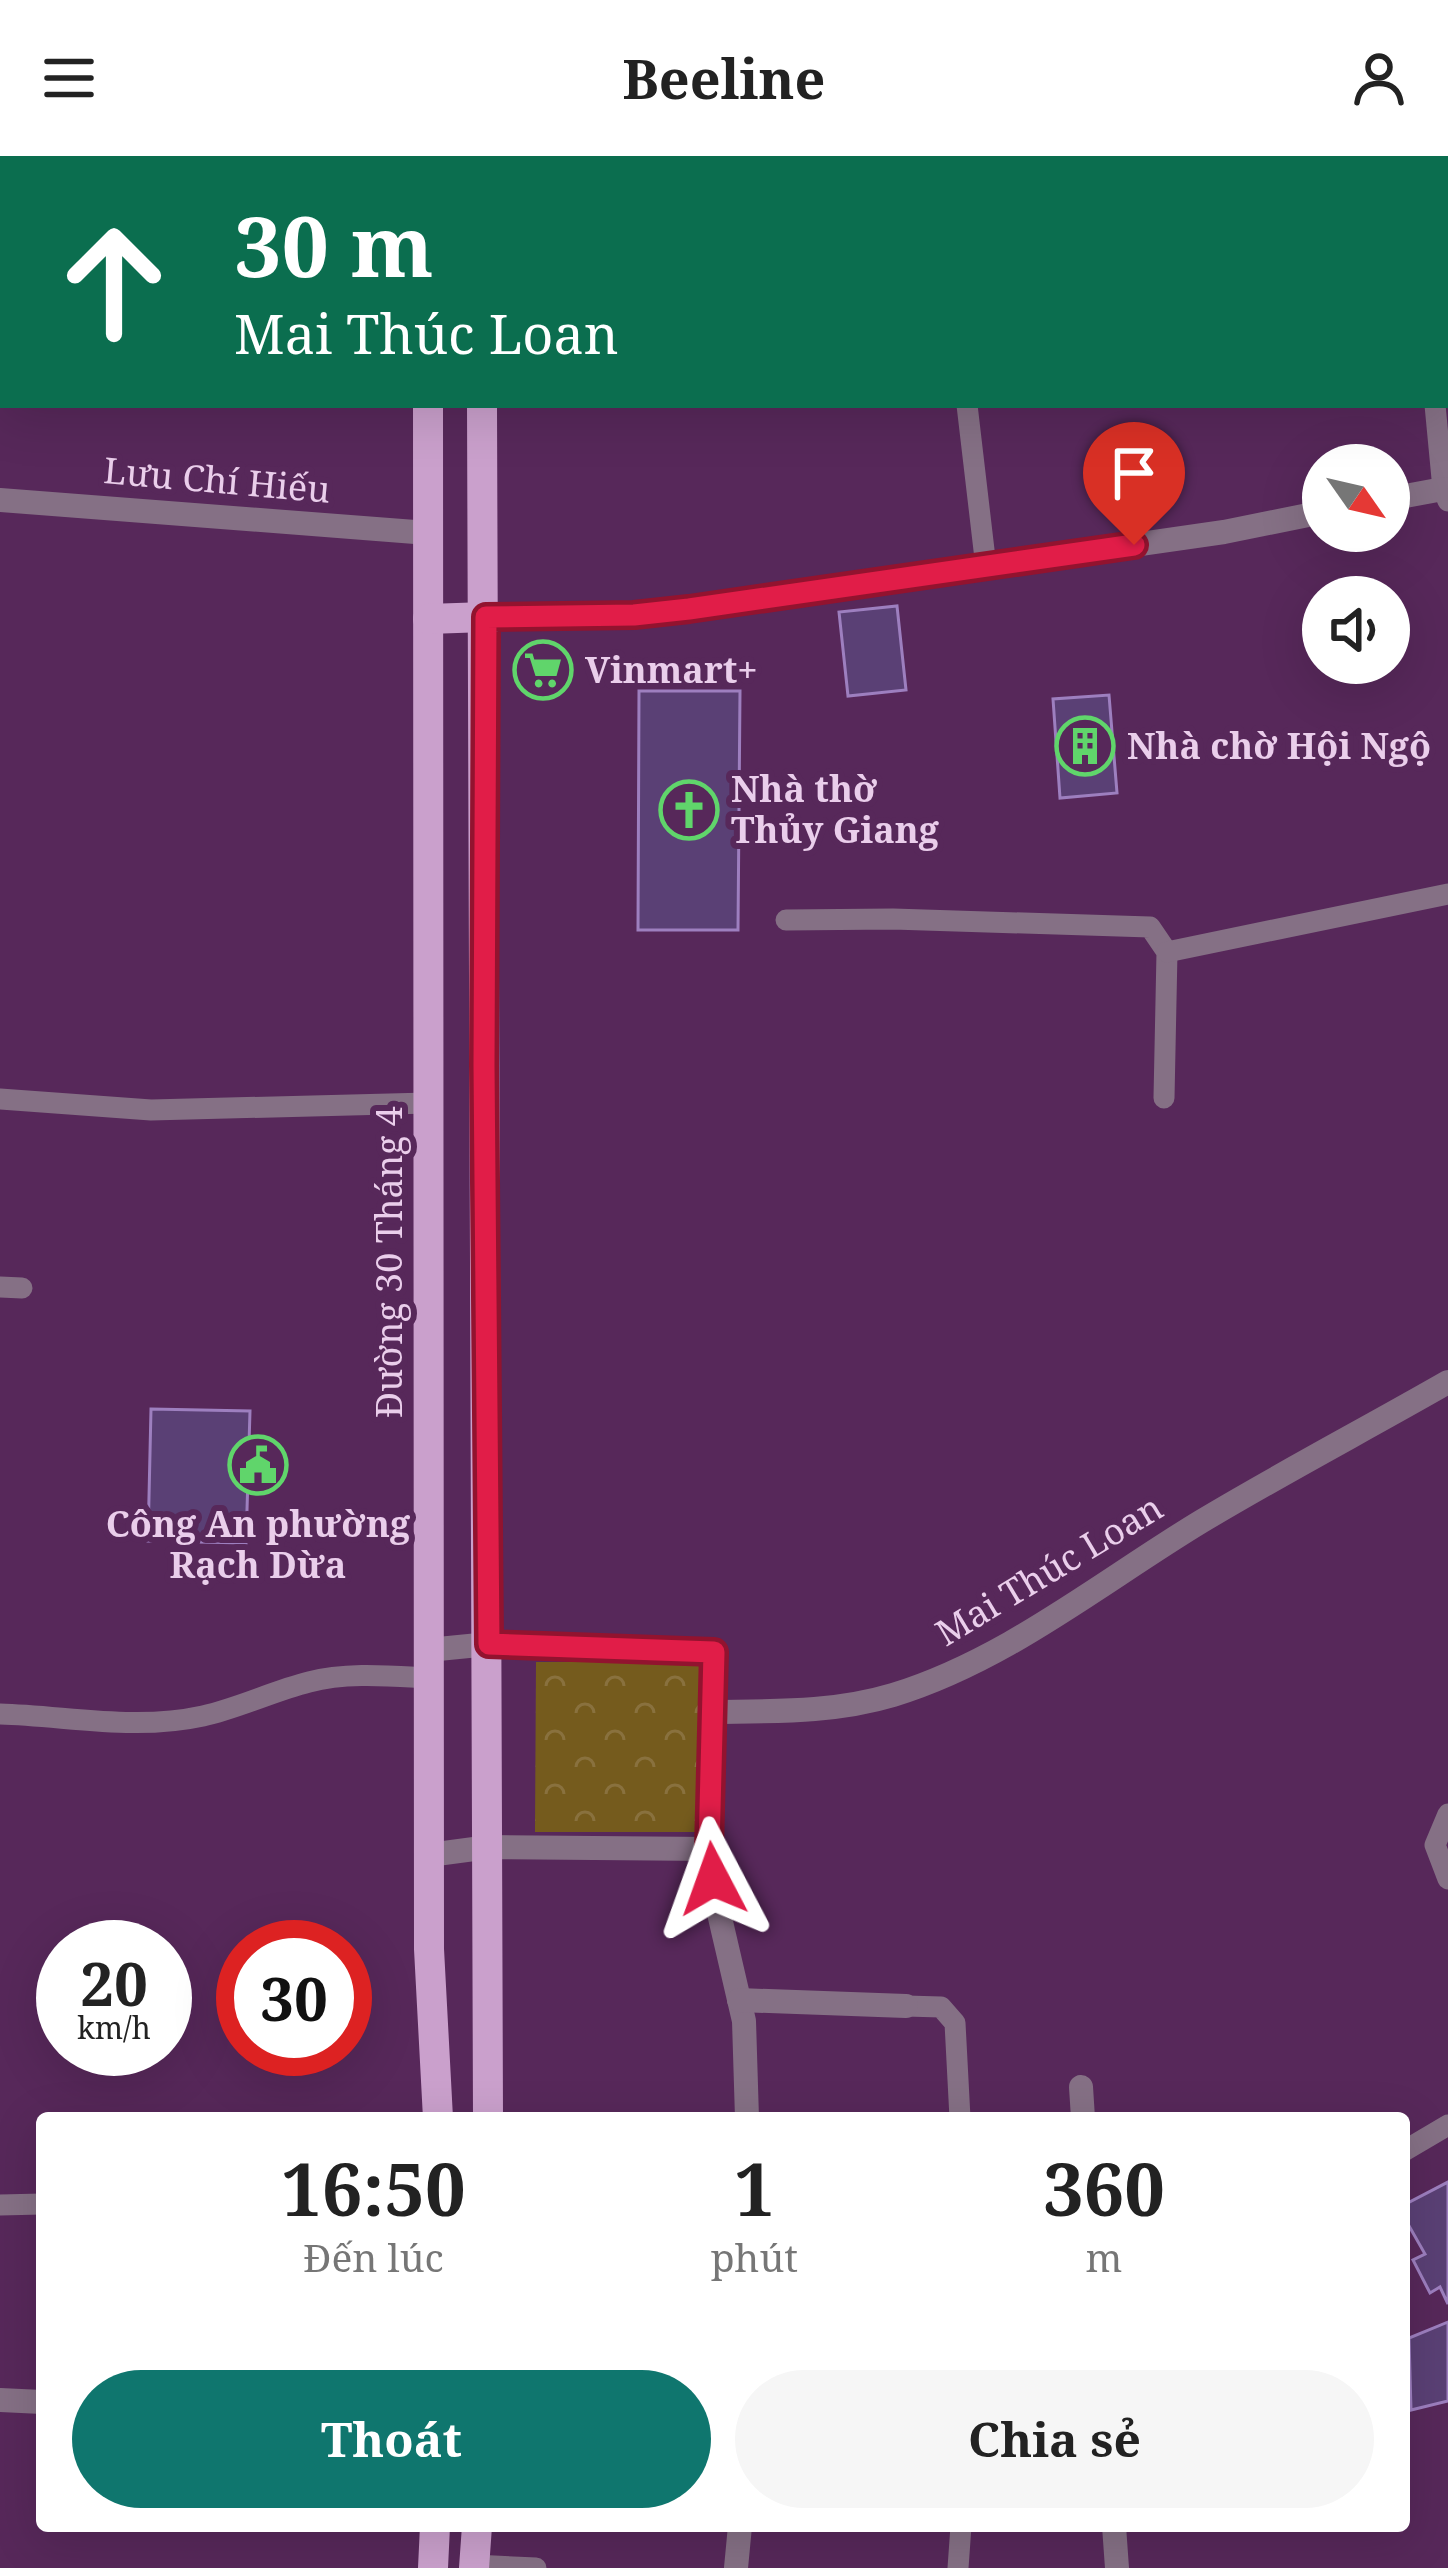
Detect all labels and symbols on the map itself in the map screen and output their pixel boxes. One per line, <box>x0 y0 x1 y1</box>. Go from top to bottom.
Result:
pin <box>1083 422 1185 545</box>
north arrow <box>1302 444 1410 552</box>
street label: Lưu Chí Hiếu <box>102 445 332 514</box>
supermarket icon: Vinmart+ <box>512 639 574 701</box>
place label: Vinmart+ <box>585 645 758 694</box>
building icon: Nhà chờ Hội Ngộ <box>1054 715 1116 777</box>
place label: Nhà chờ Hội Ngộ <box>1127 721 1431 770</box>
place label: Nhà thờ Thủy Giang <box>731 764 940 854</box>
church icon: Nhà thờ Thủy Giang <box>658 779 720 841</box>
street label: Đường 30 Tháng 4 <box>364 1106 413 1418</box>
public building icon: Công An phường Rạch Dừa <box>227 1434 289 1496</box>
street label: Mai Thúc Loan <box>926 1483 1171 1657</box>
place label: Công An phường Rạch Dừa <box>106 1499 411 1589</box>
position arrow <box>650 1816 776 1942</box>
speed limit sign: 30 <box>216 1920 372 2076</box>

